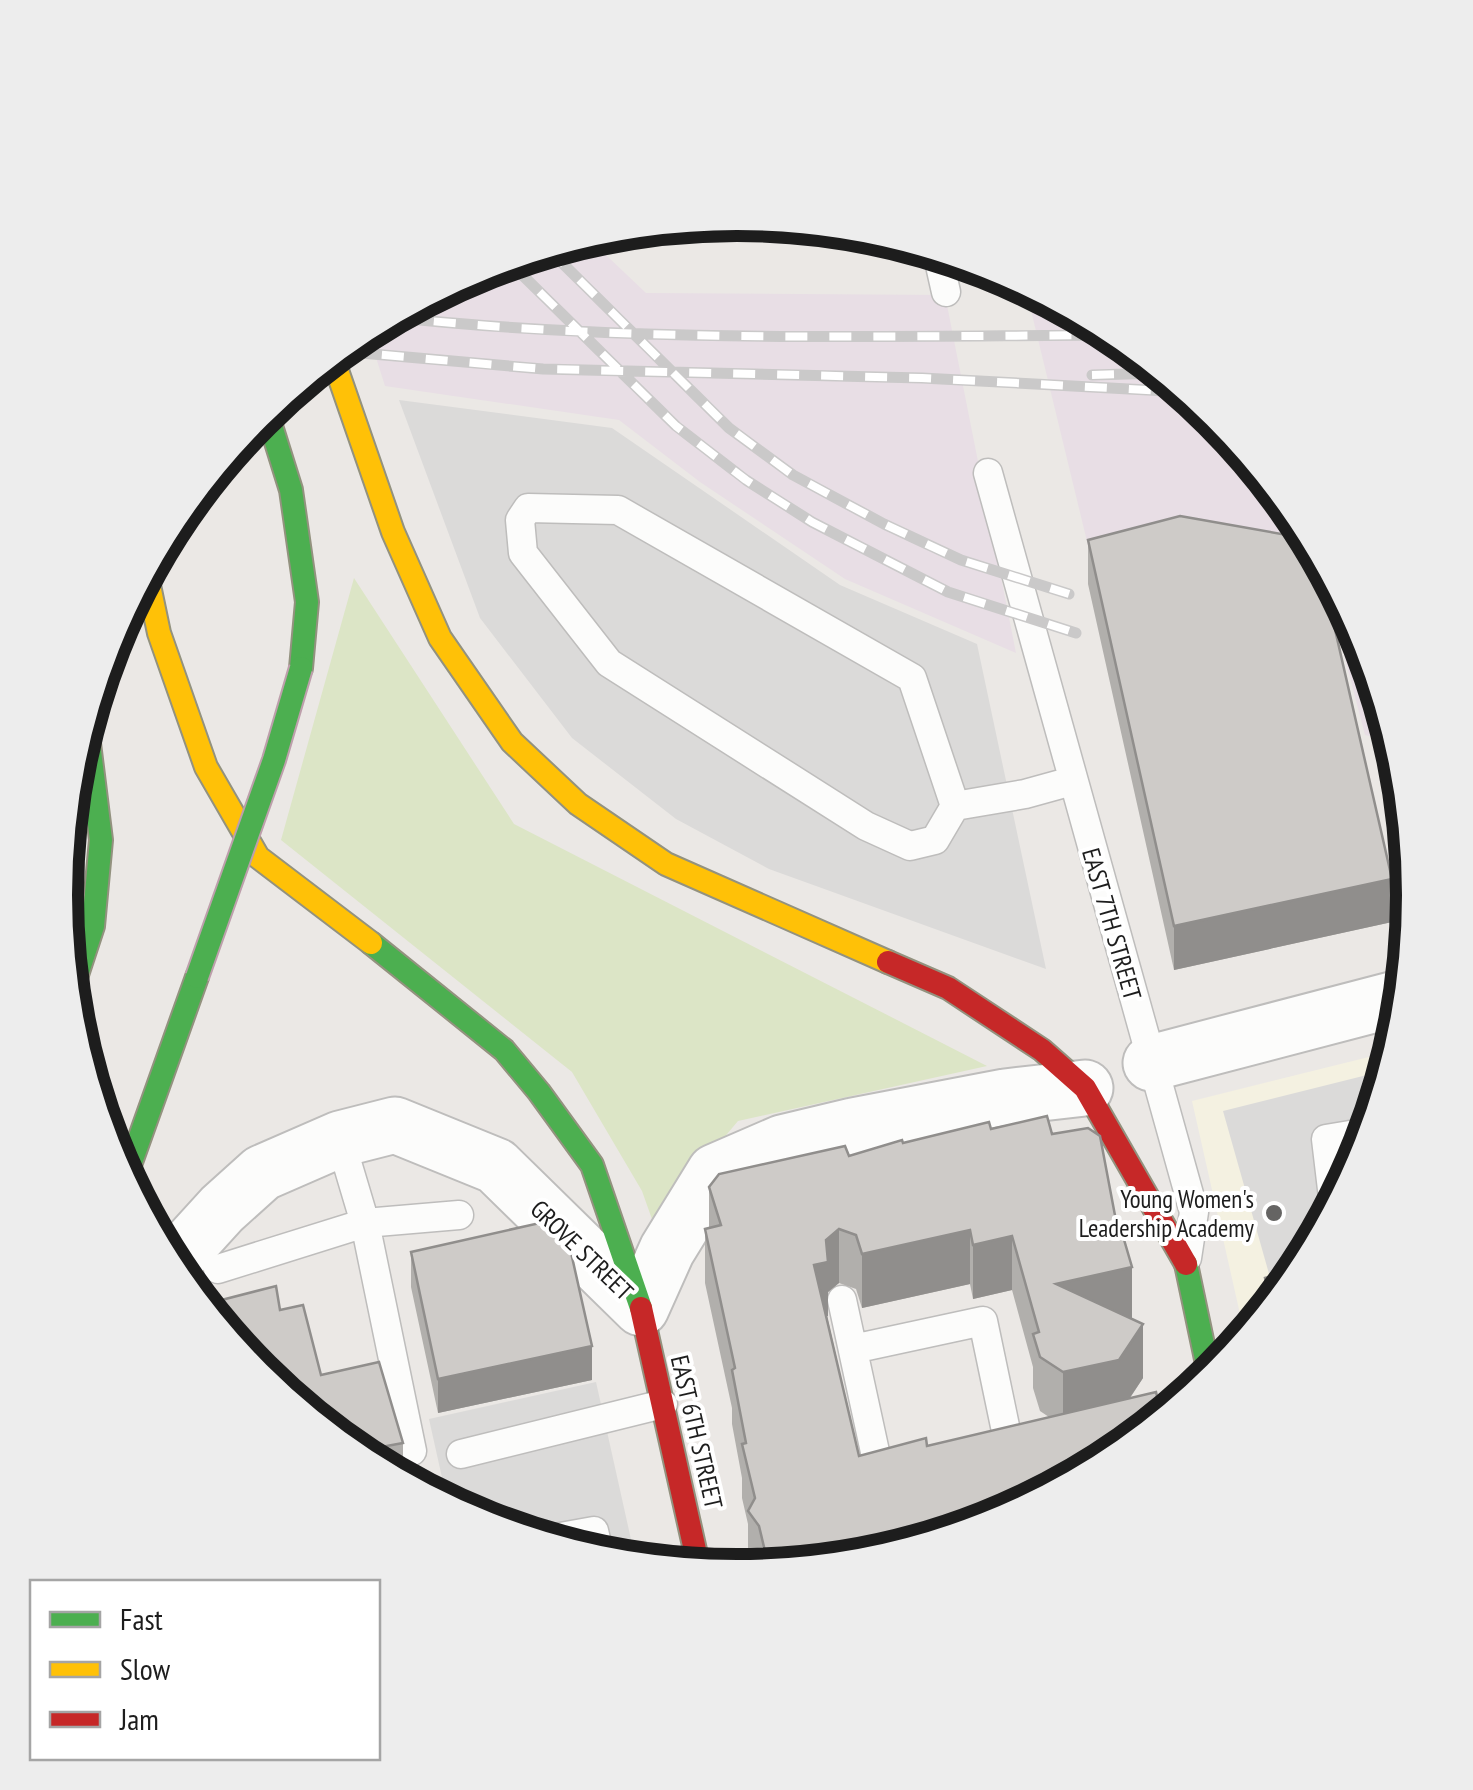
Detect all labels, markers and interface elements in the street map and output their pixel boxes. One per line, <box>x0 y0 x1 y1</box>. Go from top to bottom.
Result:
street label: EAST 7TH STREET <box>1075 844 1149 1004</box>
place label: Young Women's Leadership Academy <box>1079 1183 1255 1244</box>
street label: GROVE STREET <box>524 1193 640 1307</box>
marker: Young Women's Leadership Academy <box>1263 1202 1285 1224</box>
street label: EAST 6TH STREET <box>664 1352 730 1512</box>
legend <box>30 1580 380 1760</box>
text: Fast <box>120 1599 164 1638</box>
text: Slow <box>120 1649 171 1688</box>
text: Jam <box>119 1699 159 1738</box>

